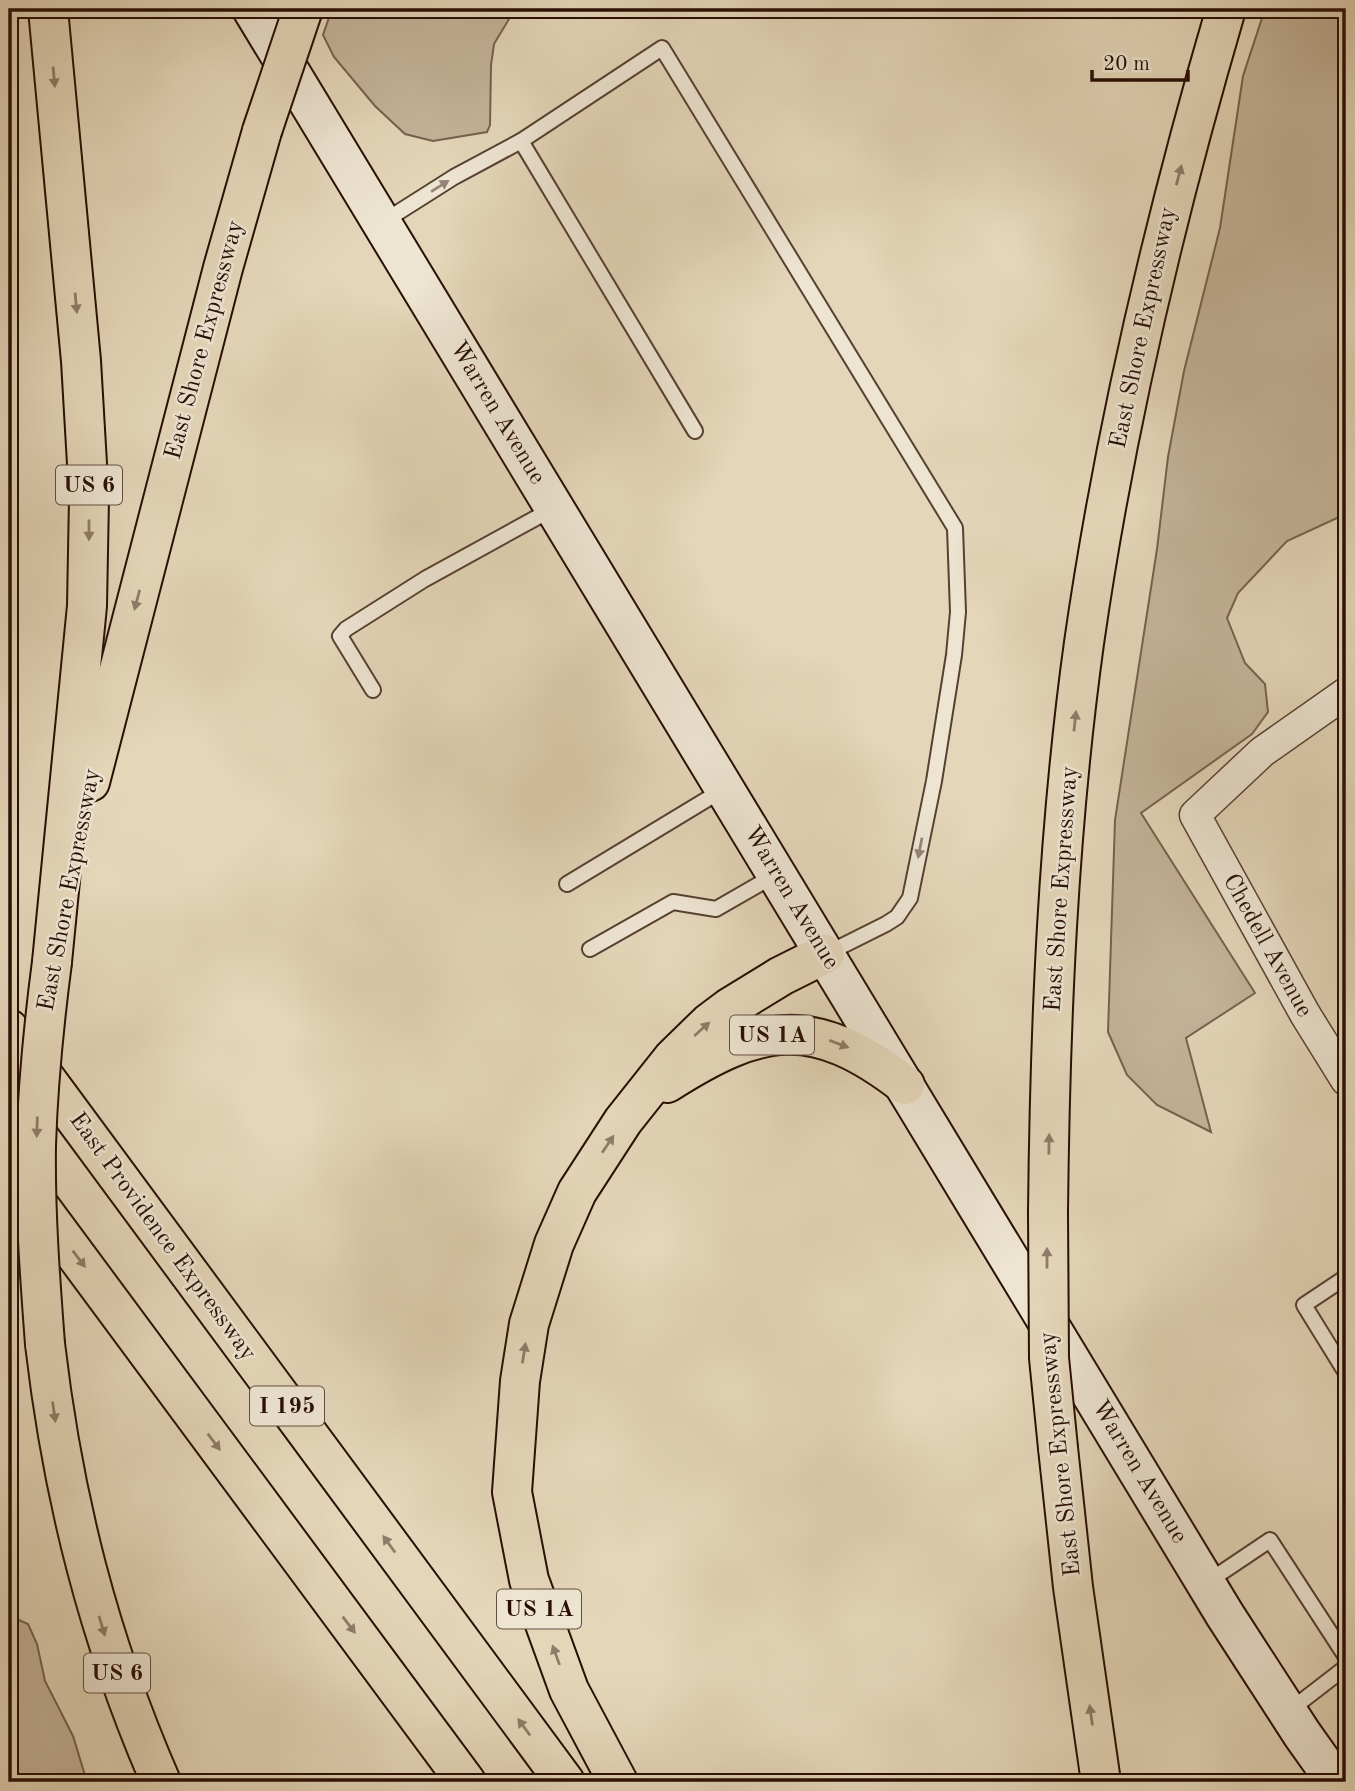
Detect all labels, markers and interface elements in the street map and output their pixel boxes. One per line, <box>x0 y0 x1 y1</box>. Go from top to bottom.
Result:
scale bar <box>1092 38 1189 82</box>
text: 20 m <box>1103 54 1150 75</box>
one-way arrow <box>49 66 60 88</box>
one-way arrow <box>1174 164 1185 186</box>
one-way arrow <box>430 180 449 193</box>
street label: East Shore Expressway <box>1107 205 1181 451</box>
street label: East Shore Expressway <box>161 218 249 462</box>
one-way arrow <box>71 292 82 314</box>
street label: Warren Avenue <box>445 337 549 489</box>
road number: US 6 <box>56 466 122 505</box>
one-way arrow <box>83 519 95 541</box>
one-way arrow <box>131 589 142 611</box>
one-way arrow <box>1070 710 1081 732</box>
street label: East Shore Expressway <box>1041 765 1083 1013</box>
street label: East Shore Expressway <box>35 766 105 1013</box>
street label: Warren Avenue <box>739 822 843 974</box>
one-way arrow <box>915 837 926 859</box>
street label: Chedell Avenue <box>1218 870 1316 1022</box>
road number: US 1A <box>730 1016 814 1054</box>
one-way arrow <box>693 1021 711 1037</box>
one-way arrow <box>829 1039 850 1050</box>
street label: East Providence Expressway <box>64 1109 260 1366</box>
one-way arrow <box>32 1117 43 1139</box>
one-way arrow <box>1043 1132 1054 1154</box>
one-way arrow <box>601 1134 614 1153</box>
one-way arrow <box>1041 1247 1053 1269</box>
one-way arrow <box>71 1250 85 1268</box>
street label: East Shore Expressway <box>1036 1330 1086 1578</box>
one-way arrow <box>519 1342 530 1364</box>
road number: I 195 <box>250 1386 324 1426</box>
street label: Warren Avenue <box>1087 1396 1191 1548</box>
one-way arrow <box>48 1401 59 1423</box>
one-way arrow <box>207 1433 221 1451</box>
one-way arrow <box>382 1535 396 1553</box>
road number: US 1A <box>497 1590 581 1628</box>
one-way arrow <box>98 1616 108 1637</box>
one-way arrow <box>342 1616 356 1634</box>
one-way arrow <box>551 1644 562 1665</box>
road number: US 6 <box>84 1654 150 1692</box>
one-way arrow <box>1085 1704 1096 1726</box>
one-way arrow <box>518 1718 532 1736</box>

